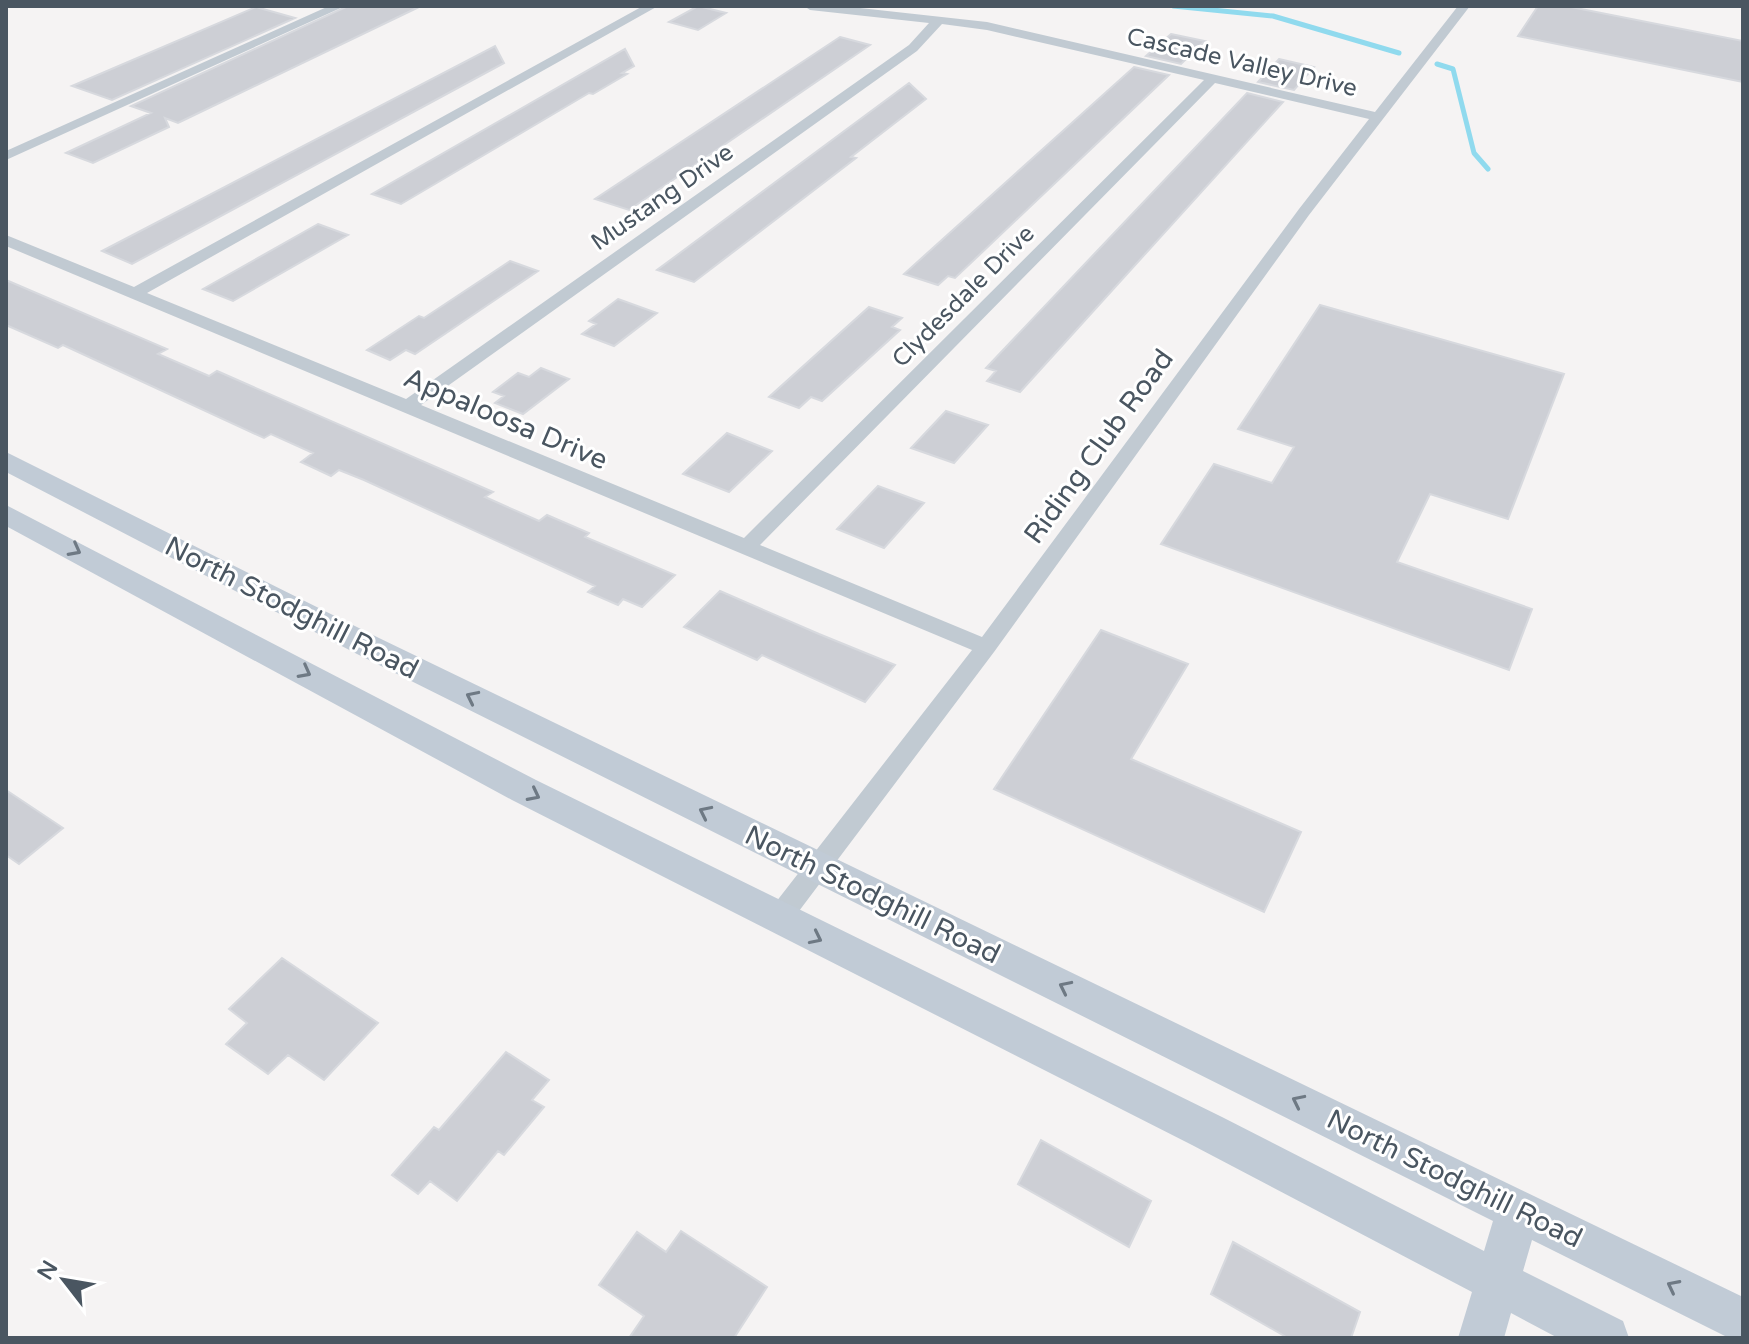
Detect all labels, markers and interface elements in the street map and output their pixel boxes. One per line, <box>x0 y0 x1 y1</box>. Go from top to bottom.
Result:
street label: Cascade Valley Drive <box>1124 22 1360 103</box>
street label: Mustang Drive <box>586 138 739 257</box>
street label: Clydesdale Drive <box>886 219 1040 373</box>
street label: Riding Club Road <box>1017 343 1181 551</box>
street label: Appaloosa Drive <box>399 361 613 477</box>
street label: North Stodghill Road <box>159 529 424 687</box>
one-way arrow <box>67 541 81 556</box>
one-way arrow <box>296 662 311 677</box>
one-way arrow <box>465 691 480 707</box>
one-way arrow <box>525 785 540 800</box>
one-way arrow <box>699 806 714 821</box>
street label: North Stodghill Road <box>739 818 1006 972</box>
one-way arrow <box>807 928 822 943</box>
one-way arrow <box>1058 981 1073 997</box>
one-way arrow <box>1292 1095 1307 1111</box>
street label: North Stodghill Road <box>1321 1102 1588 1256</box>
north arrow <box>24 1240 104 1320</box>
text: N <box>32 1256 63 1284</box>
one-way arrow <box>1667 1281 1682 1296</box>

